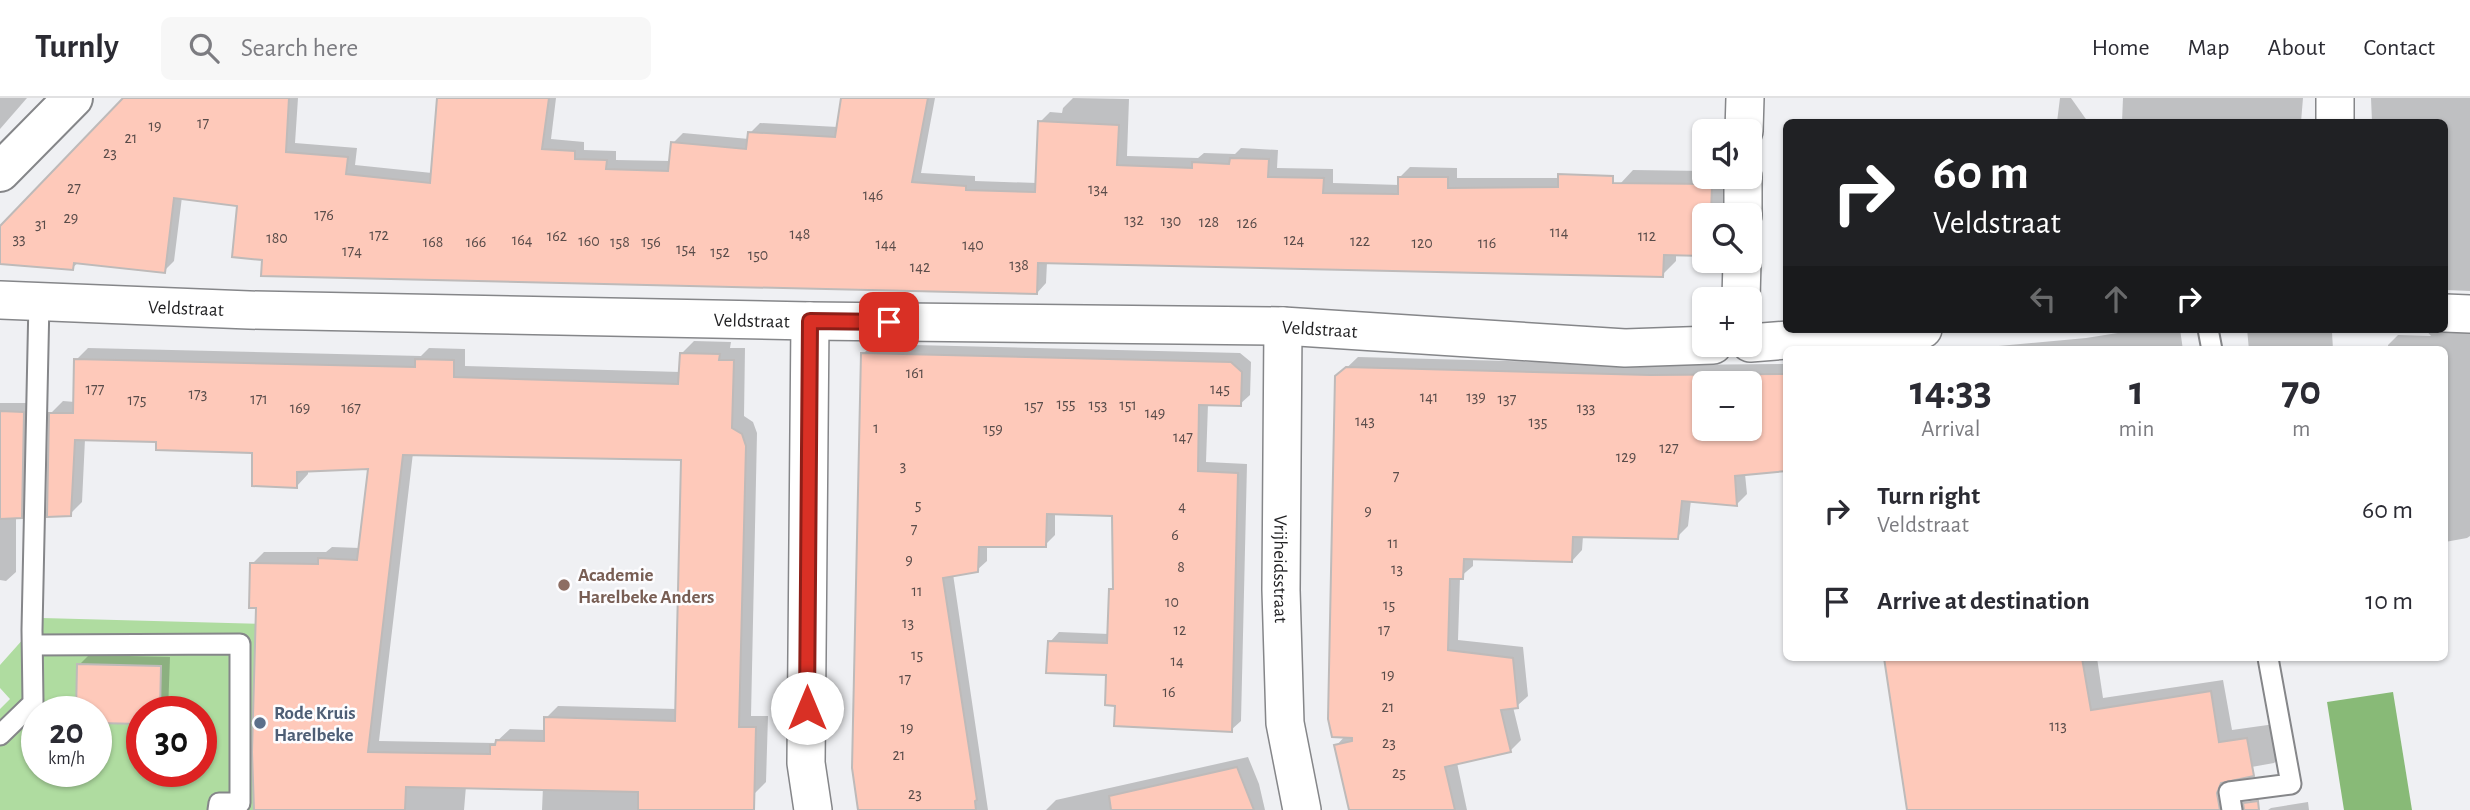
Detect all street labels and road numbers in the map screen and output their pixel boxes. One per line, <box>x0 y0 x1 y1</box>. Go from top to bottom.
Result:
street label: Veldstraat <box>148 298 224 320</box>
street label: Veldstraat <box>714 311 790 332</box>
street label: Veldstraat <box>1281 318 1358 342</box>
street label: Vrijheidsstraat <box>1270 515 1290 624</box>

